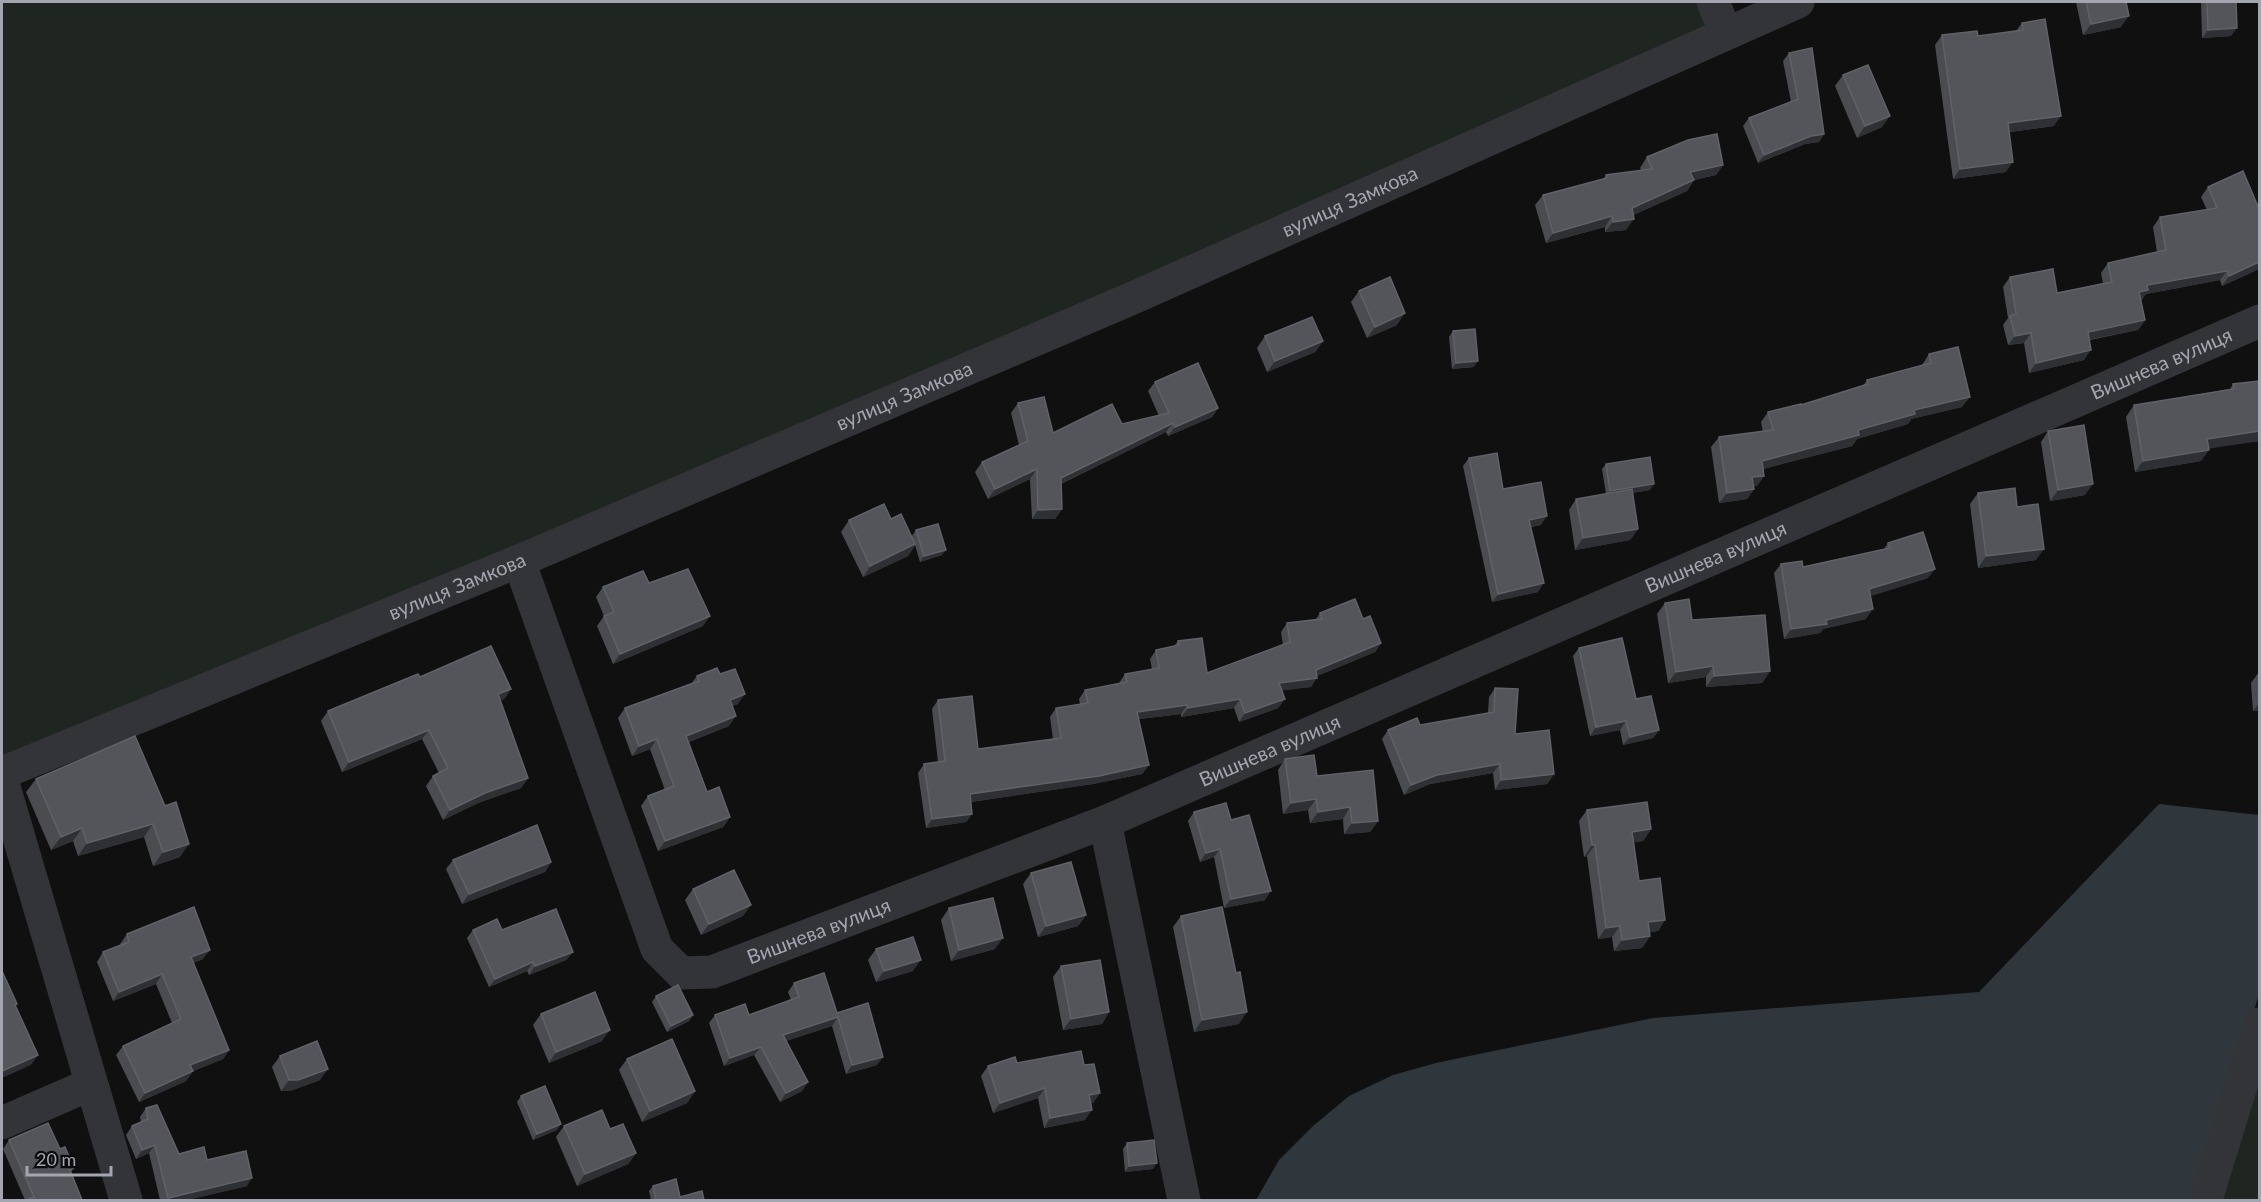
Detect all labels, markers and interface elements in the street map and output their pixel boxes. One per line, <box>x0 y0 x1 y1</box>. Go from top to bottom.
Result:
street label: вулиця Замкова <box>1278 160 1421 241</box>
street label: Вишнева вулиця <box>2087 322 2235 404</box>
street label: вулиця Замкова <box>832 355 976 435</box>
street label: Вишнева вулиця <box>1641 515 1790 597</box>
street label: вулиця Замкова <box>385 547 529 624</box>
street label: Вишнева вулиця <box>1195 708 1344 791</box>
street label: Вишнева вулиця <box>743 892 894 969</box>
scale bar <box>27 1139 111 1177</box>
text: 20 m <box>36 1148 76 1170</box>

